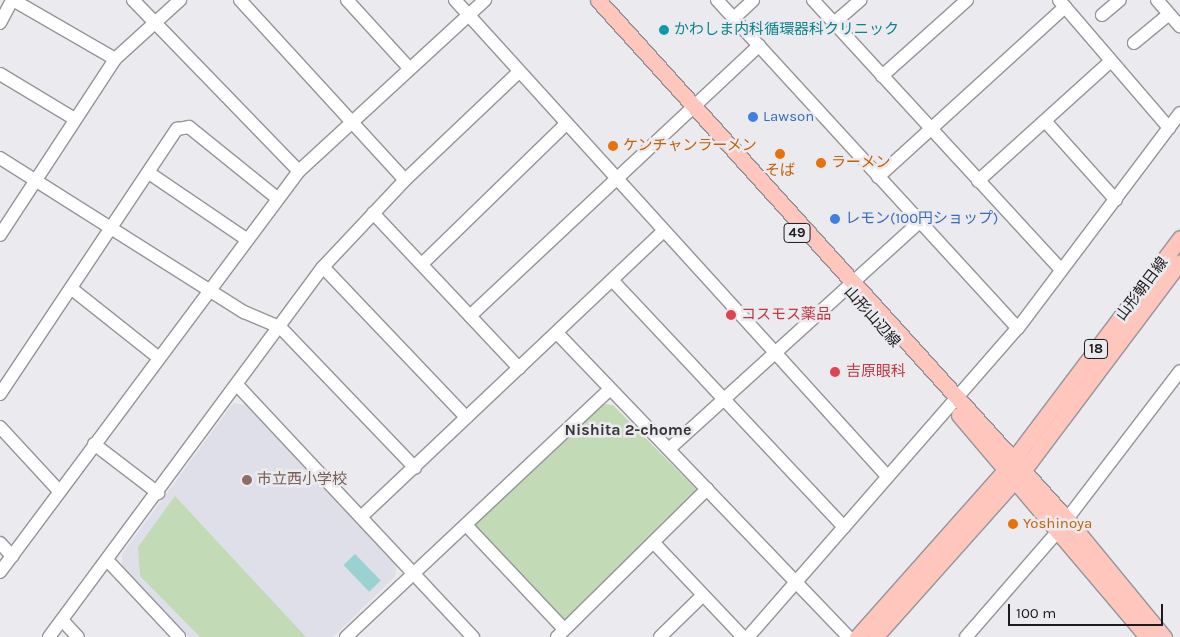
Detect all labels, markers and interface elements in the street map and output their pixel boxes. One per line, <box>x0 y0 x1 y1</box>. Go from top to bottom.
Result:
place label: かわしま内科循環器科クリニック <box>674 21 899 39</box>
marker: かわしま内科循環器科クリニック <box>658 24 670 36</box>
place label: Lawson <box>763 108 814 126</box>
marker: Lawson <box>747 111 759 123</box>
place label: ケンチャンラーメン <box>623 137 758 155</box>
marker: ケンチャンラーメン <box>607 140 619 152</box>
marker: そば <box>774 148 786 160</box>
place label: ラーメン <box>831 154 891 172</box>
marker: ラーメン <box>815 157 827 169</box>
place label: そば <box>765 162 795 180</box>
place label: レモン(100円ショップ) <box>845 210 998 228</box>
marker: レモン(100円ショップ) <box>829 213 841 225</box>
road number: 49 <box>783 222 811 244</box>
street label: 山形朝日線 <box>1112 254 1172 324</box>
street label: 山形山辺線 <box>840 283 904 351</box>
place label: コスモス薬品 <box>741 306 831 324</box>
marker: コスモス薬品 <box>725 309 737 321</box>
road number: 18 <box>1084 338 1108 360</box>
place label: 吉原眼科 <box>846 363 906 381</box>
marker: 吉原眼科 <box>828 365 842 379</box>
district label: Nishita 2-chome <box>565 420 691 440</box>
place label: 市立西小学校 <box>257 471 347 489</box>
marker: 市立西小学校 <box>241 474 253 486</box>
place label: Yoshinoya <box>1023 515 1092 533</box>
marker: Yoshinoya <box>1007 518 1019 530</box>
scale bar <box>1010 594 1165 626</box>
text: 100 m <box>1016 604 1056 622</box>

